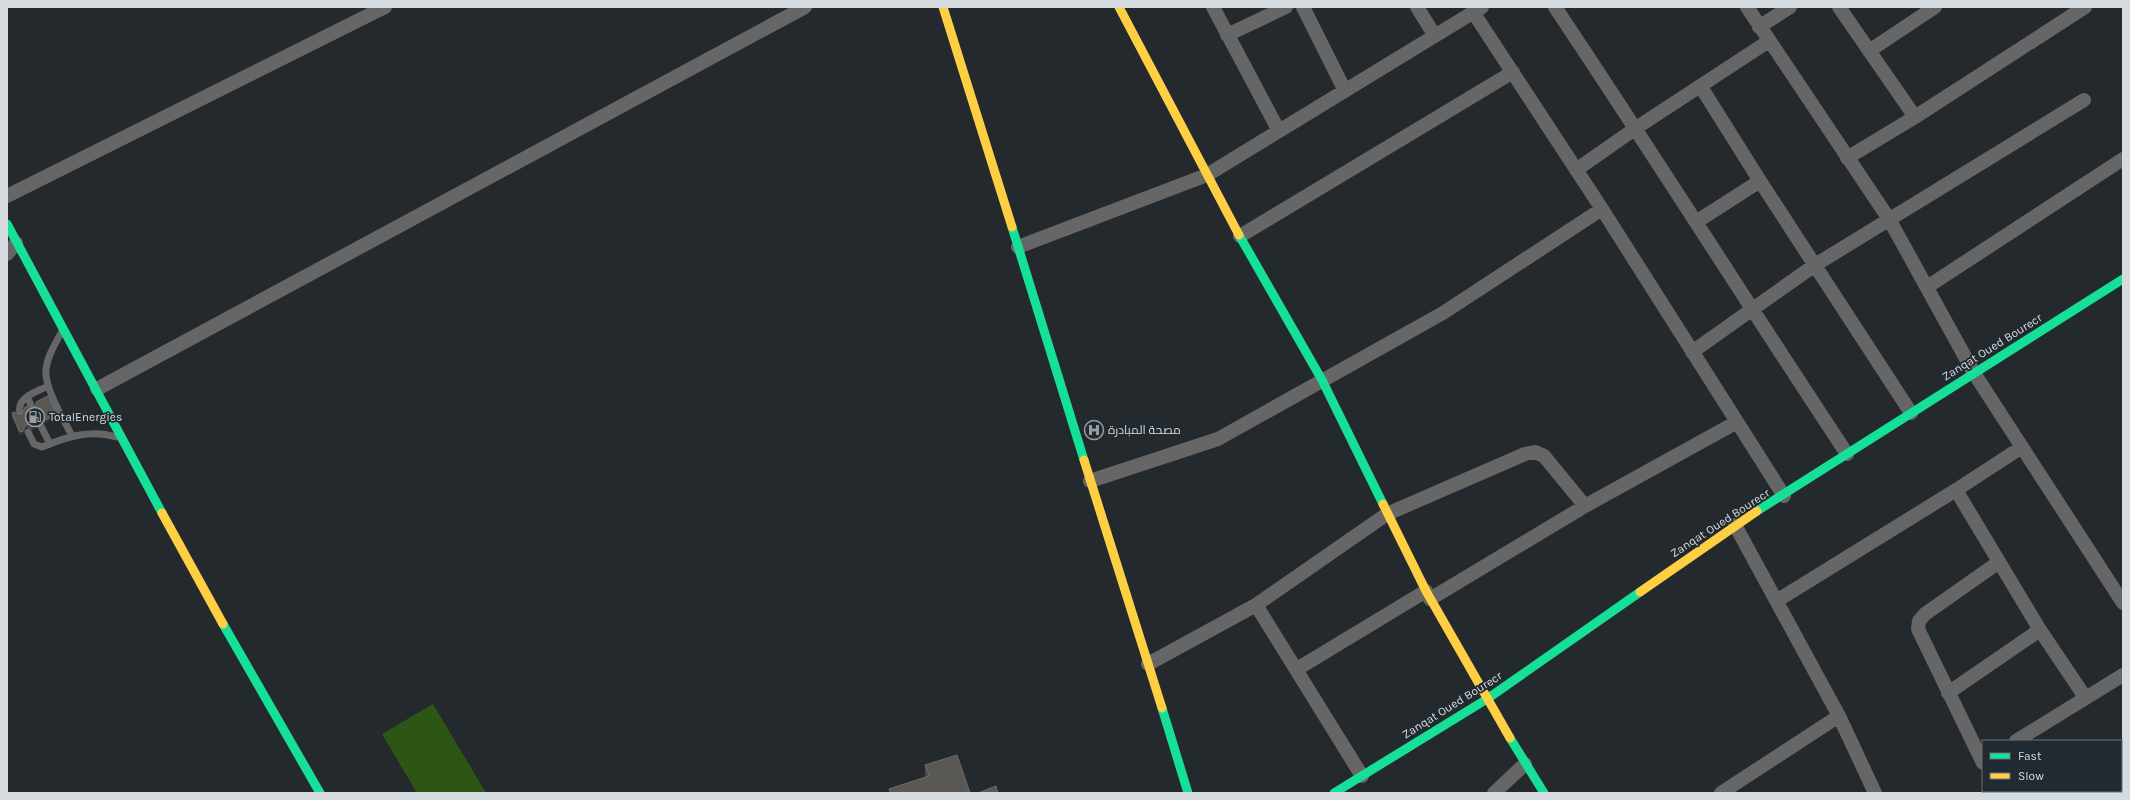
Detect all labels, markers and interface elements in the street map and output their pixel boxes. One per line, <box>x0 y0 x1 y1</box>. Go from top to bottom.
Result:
street label: Zanqat Oued Bourecr <box>1939 310 2045 384</box>
fuel station icon: TotalEnergies <box>24 406 46 428</box>
place label: TotalEnergies <box>49 410 122 424</box>
hospital icon: مصحة المبادرة <box>1083 419 1105 441</box>
place label: مصحة المبادرة <box>1108 423 1181 437</box>
street label: Zanqat Oued Bourecr <box>1668 485 1773 560</box>
street label: Zanqat Oued Bourecr <box>1399 668 1505 742</box>
legend <box>1982 740 2122 792</box>
text: Fast <box>2018 749 2042 763</box>
text: Slow <box>2018 769 2044 783</box>

